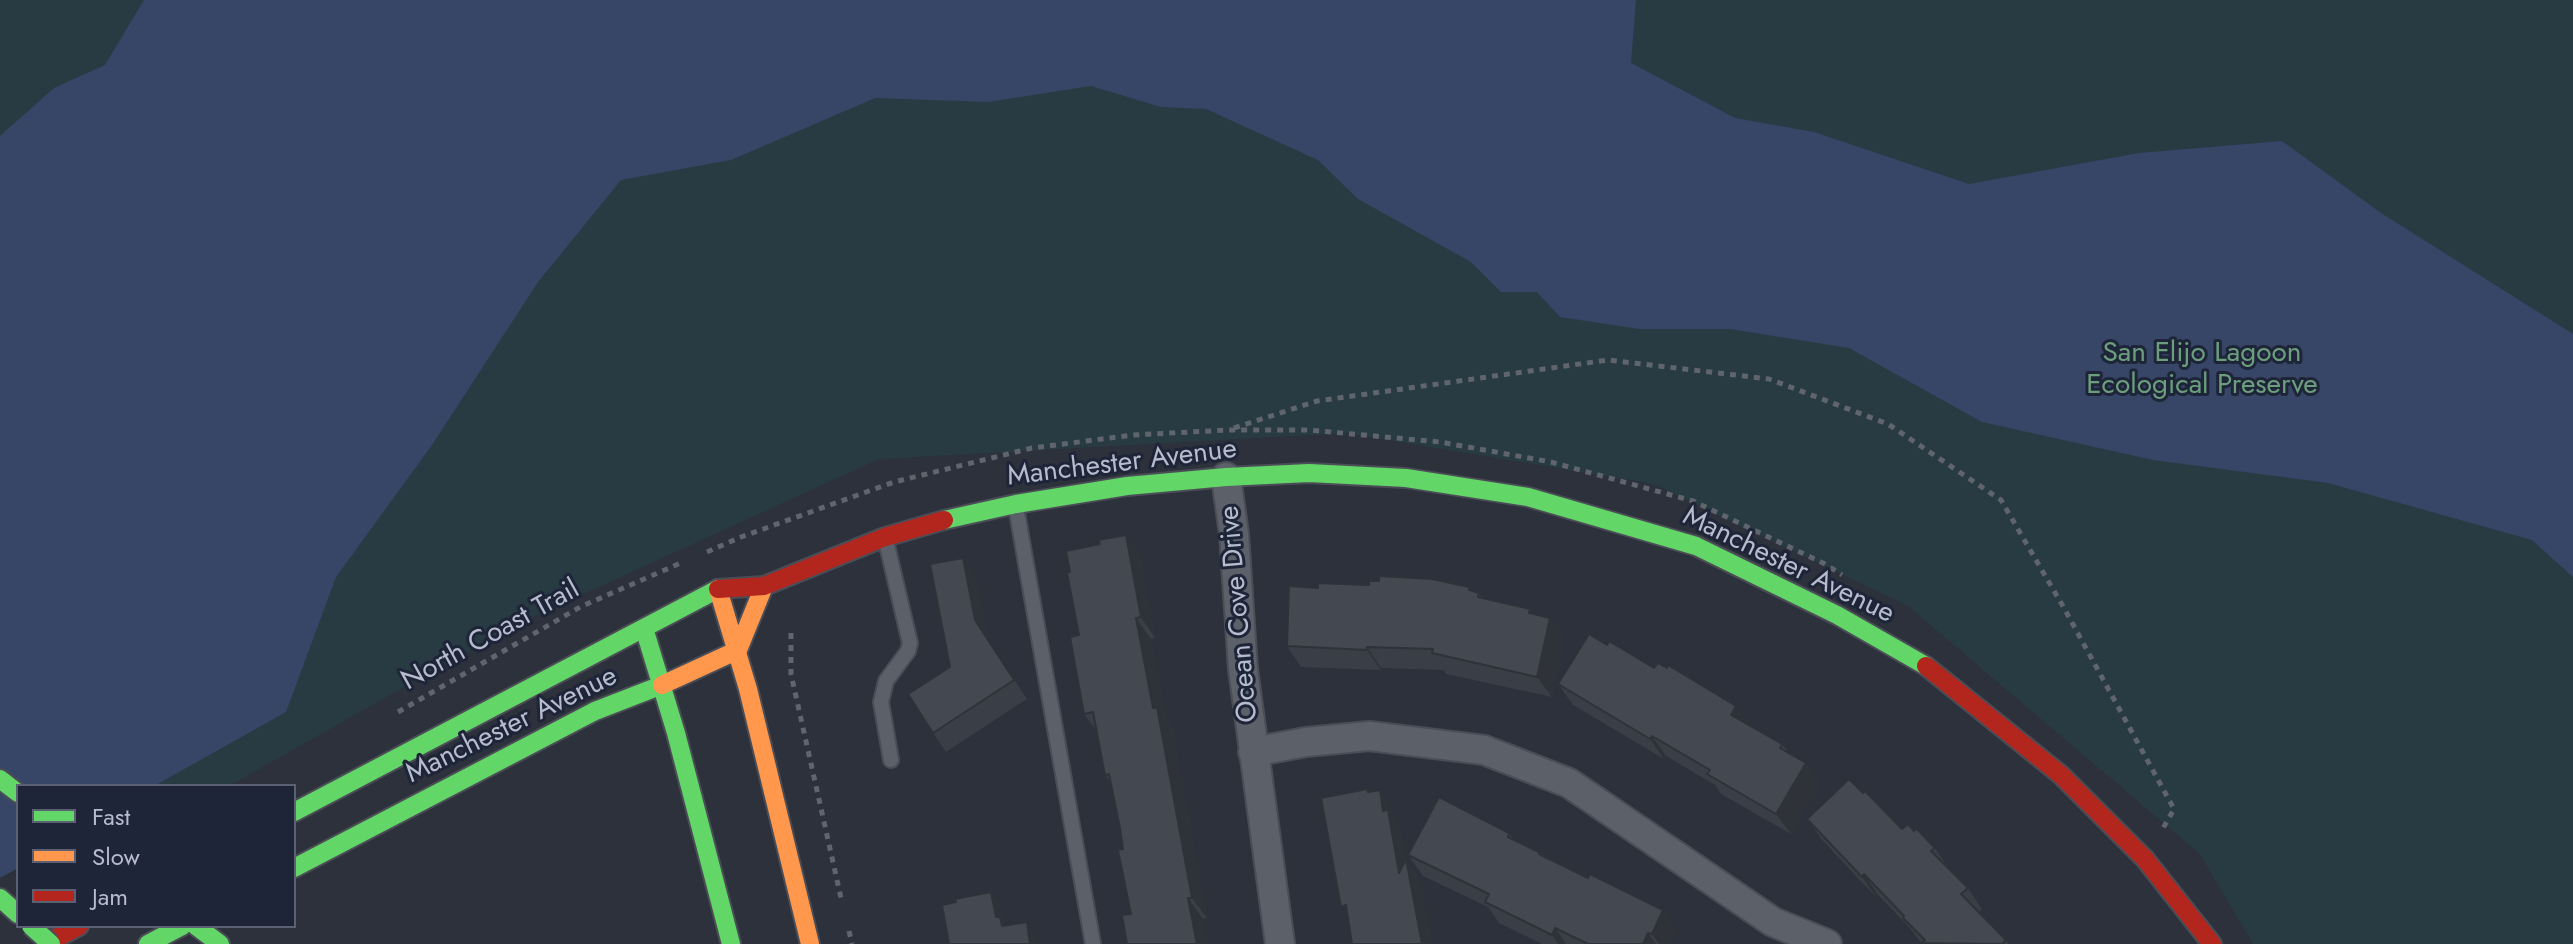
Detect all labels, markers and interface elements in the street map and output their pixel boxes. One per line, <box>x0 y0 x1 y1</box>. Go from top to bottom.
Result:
park label: San Elijo Lagoon Ecological Preserve <box>2086 337 2318 403</box>
street label: Manchester Avenue <box>1005 433 1239 495</box>
street label: Manchester Avenue <box>1677 500 1899 632</box>
street label: Ocean Cove Drive <box>1214 504 1266 724</box>
street label: North Coast Trail <box>396 573 586 699</box>
street label: Manchester Avenue <box>401 660 623 792</box>
legend <box>16 784 296 928</box>
text: Fast <box>92 799 130 834</box>
text: Slow <box>92 839 140 874</box>
text: Jam <box>92 879 128 914</box>

